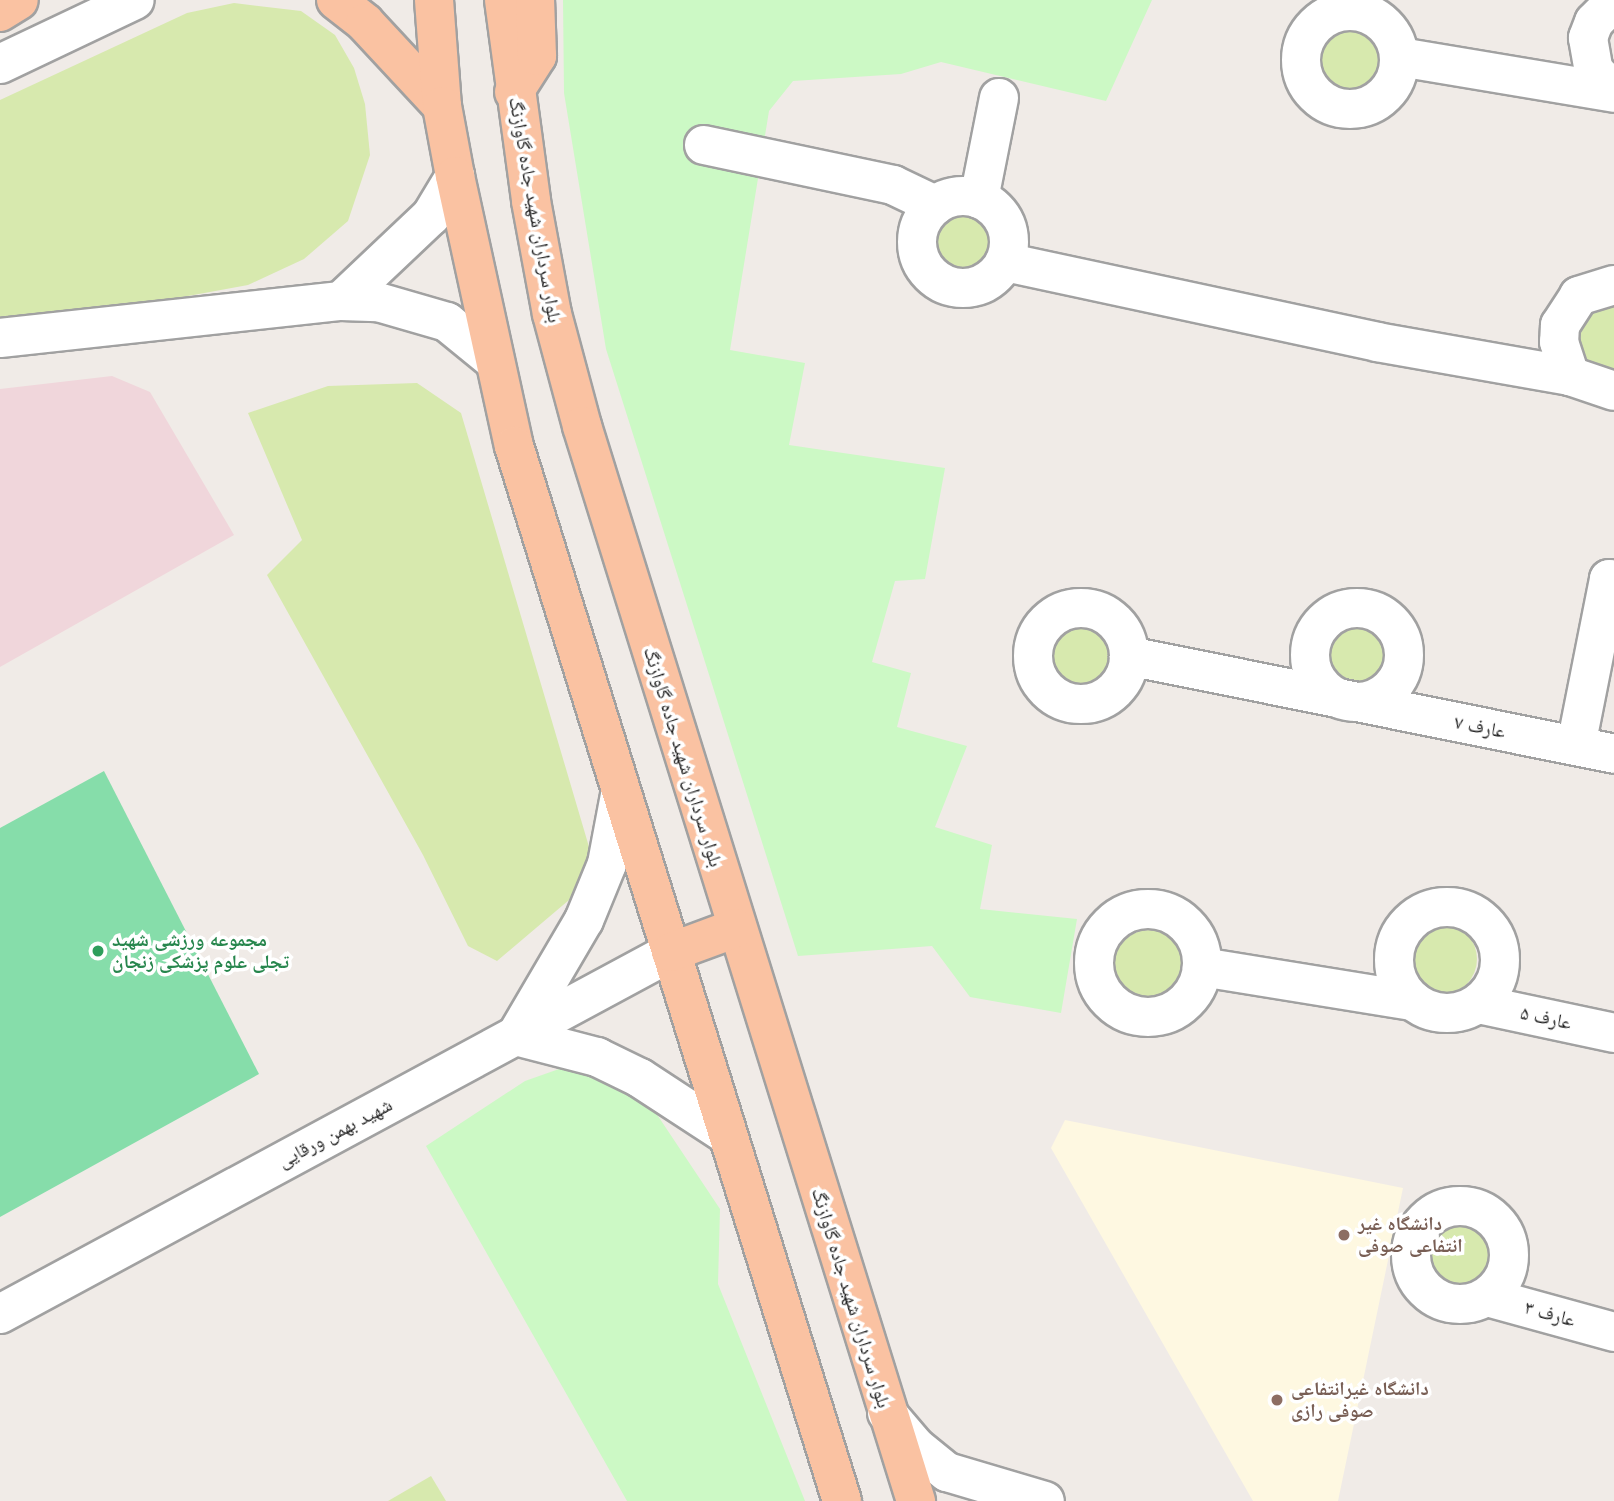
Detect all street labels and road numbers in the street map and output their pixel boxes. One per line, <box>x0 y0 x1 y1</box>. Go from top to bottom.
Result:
street label: بلوار سرداران شهید جاده گاوازنگ <box>504 95 566 325</box>
street label: بلوار سرداران شهید جاده گاوازنگ <box>639 644 727 870</box>
street label: عارف ۷ <box>1452 711 1508 743</box>
street label: عارف ۵ <box>1518 1001 1574 1035</box>
street label: شهید بهمن ورقایی <box>274 1093 396 1173</box>
street label: بلوار سرداران شهید جاده گاوازنگ <box>807 1185 895 1411</box>
street label: عارف ۳ <box>1522 1296 1578 1332</box>

